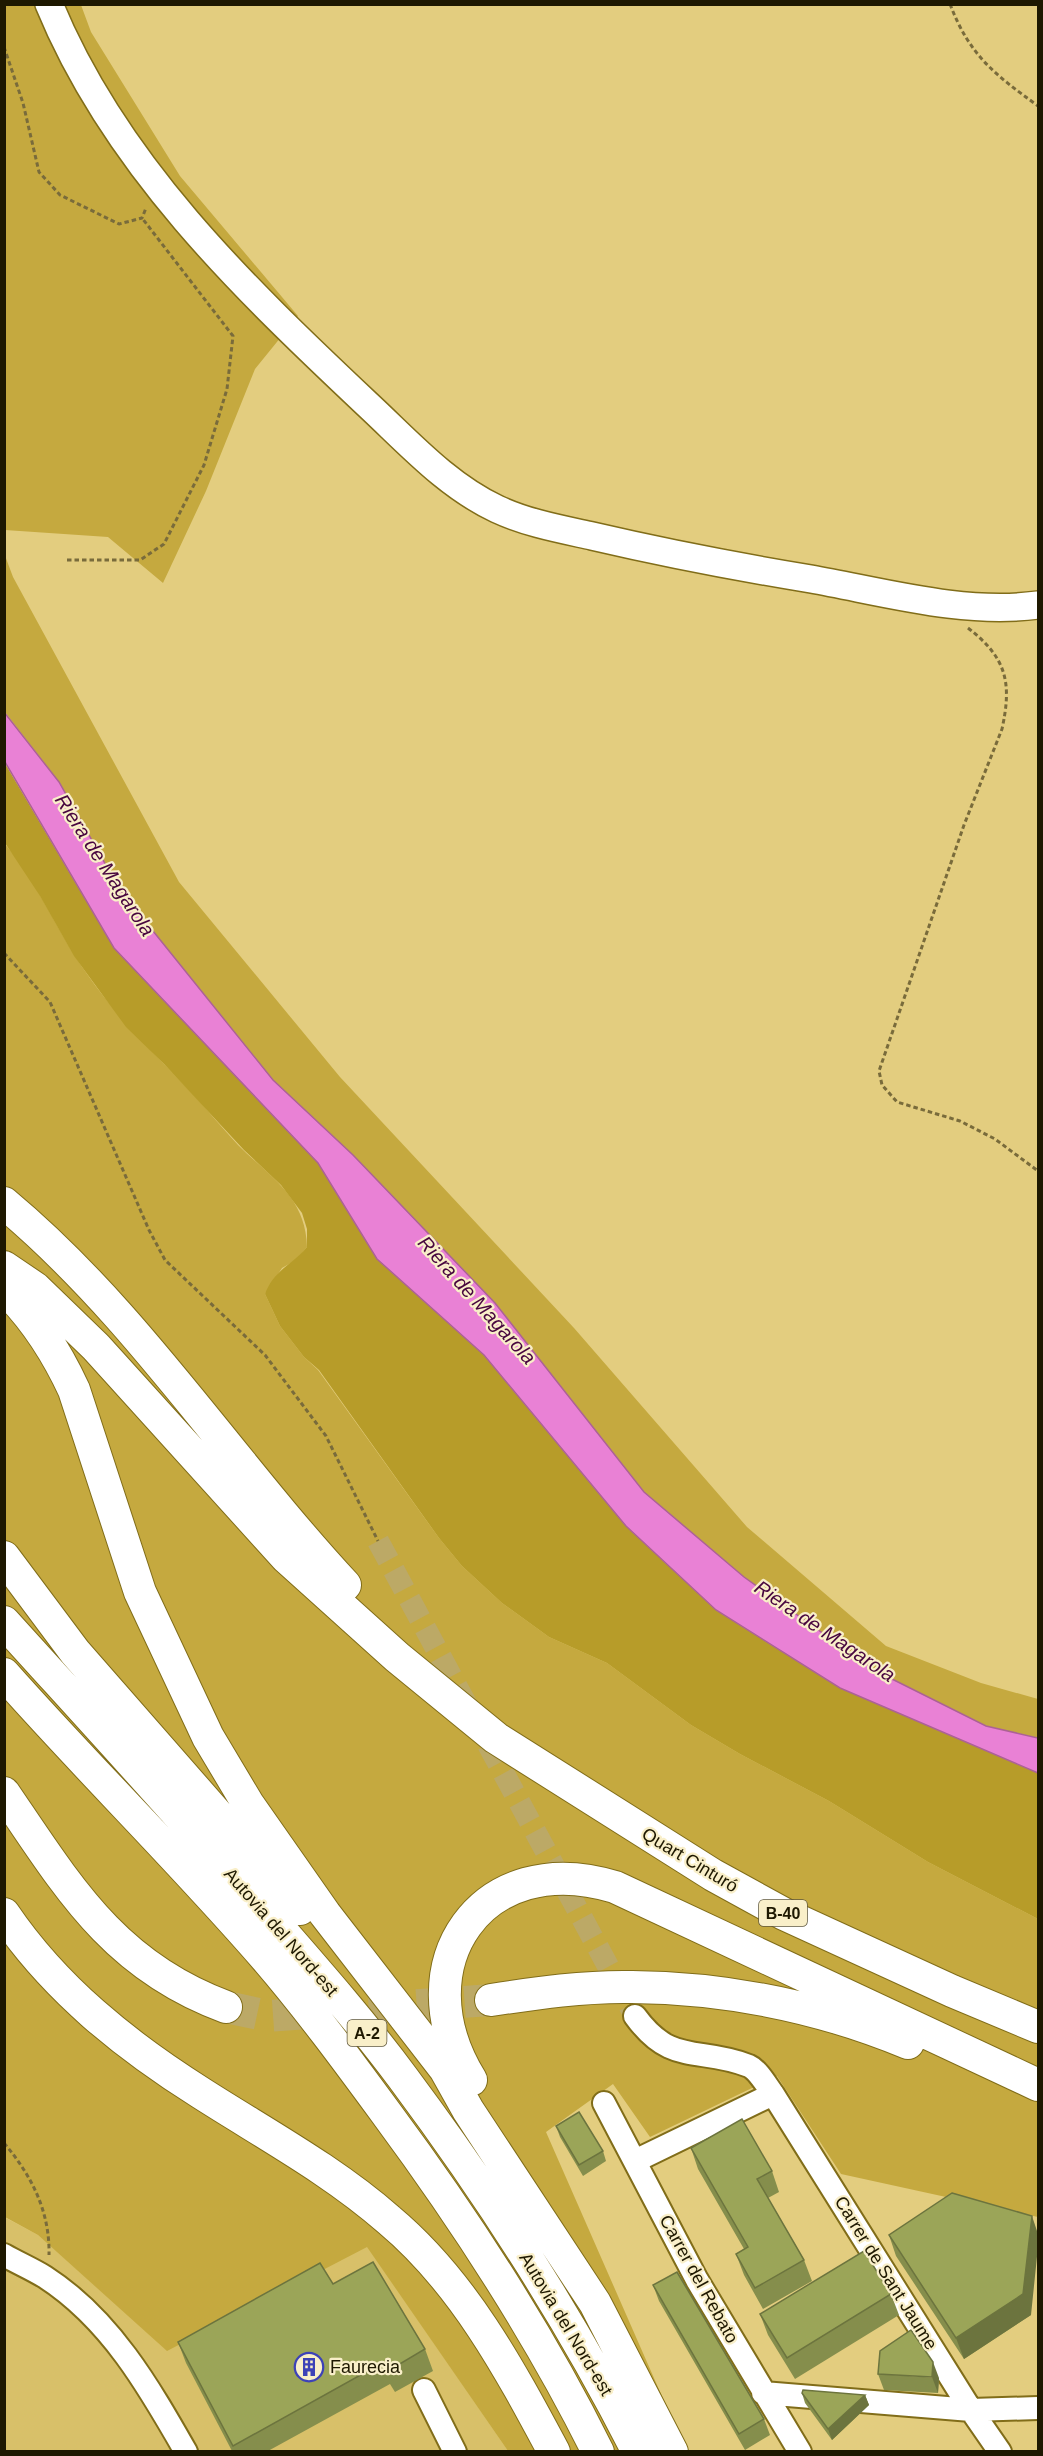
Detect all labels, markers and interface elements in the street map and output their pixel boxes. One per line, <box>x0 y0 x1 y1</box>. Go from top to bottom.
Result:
water label: Riera de Magarola <box>51 790 159 940</box>
water label: Riera de Magarola <box>414 1232 540 1368</box>
water label: Riera de Magarola <box>751 1576 899 1686</box>
street label: Quart Cinturó <box>639 1824 741 1896</box>
street label: Autovia del Nord-est <box>220 1864 342 2000</box>
road number: B-40 <box>759 1900 807 1926</box>
road number: A-2 <box>348 2020 386 2046</box>
street label: Carrer de Sant Jaume <box>831 2193 941 2353</box>
street label: Carrer del Rebato <box>656 2212 742 2346</box>
street label: Autovia del Nord-est <box>515 2249 617 2399</box>
building icon: Faurecia <box>293 2351 325 2383</box>
place label: Faurecia <box>330 2357 401 2377</box>

